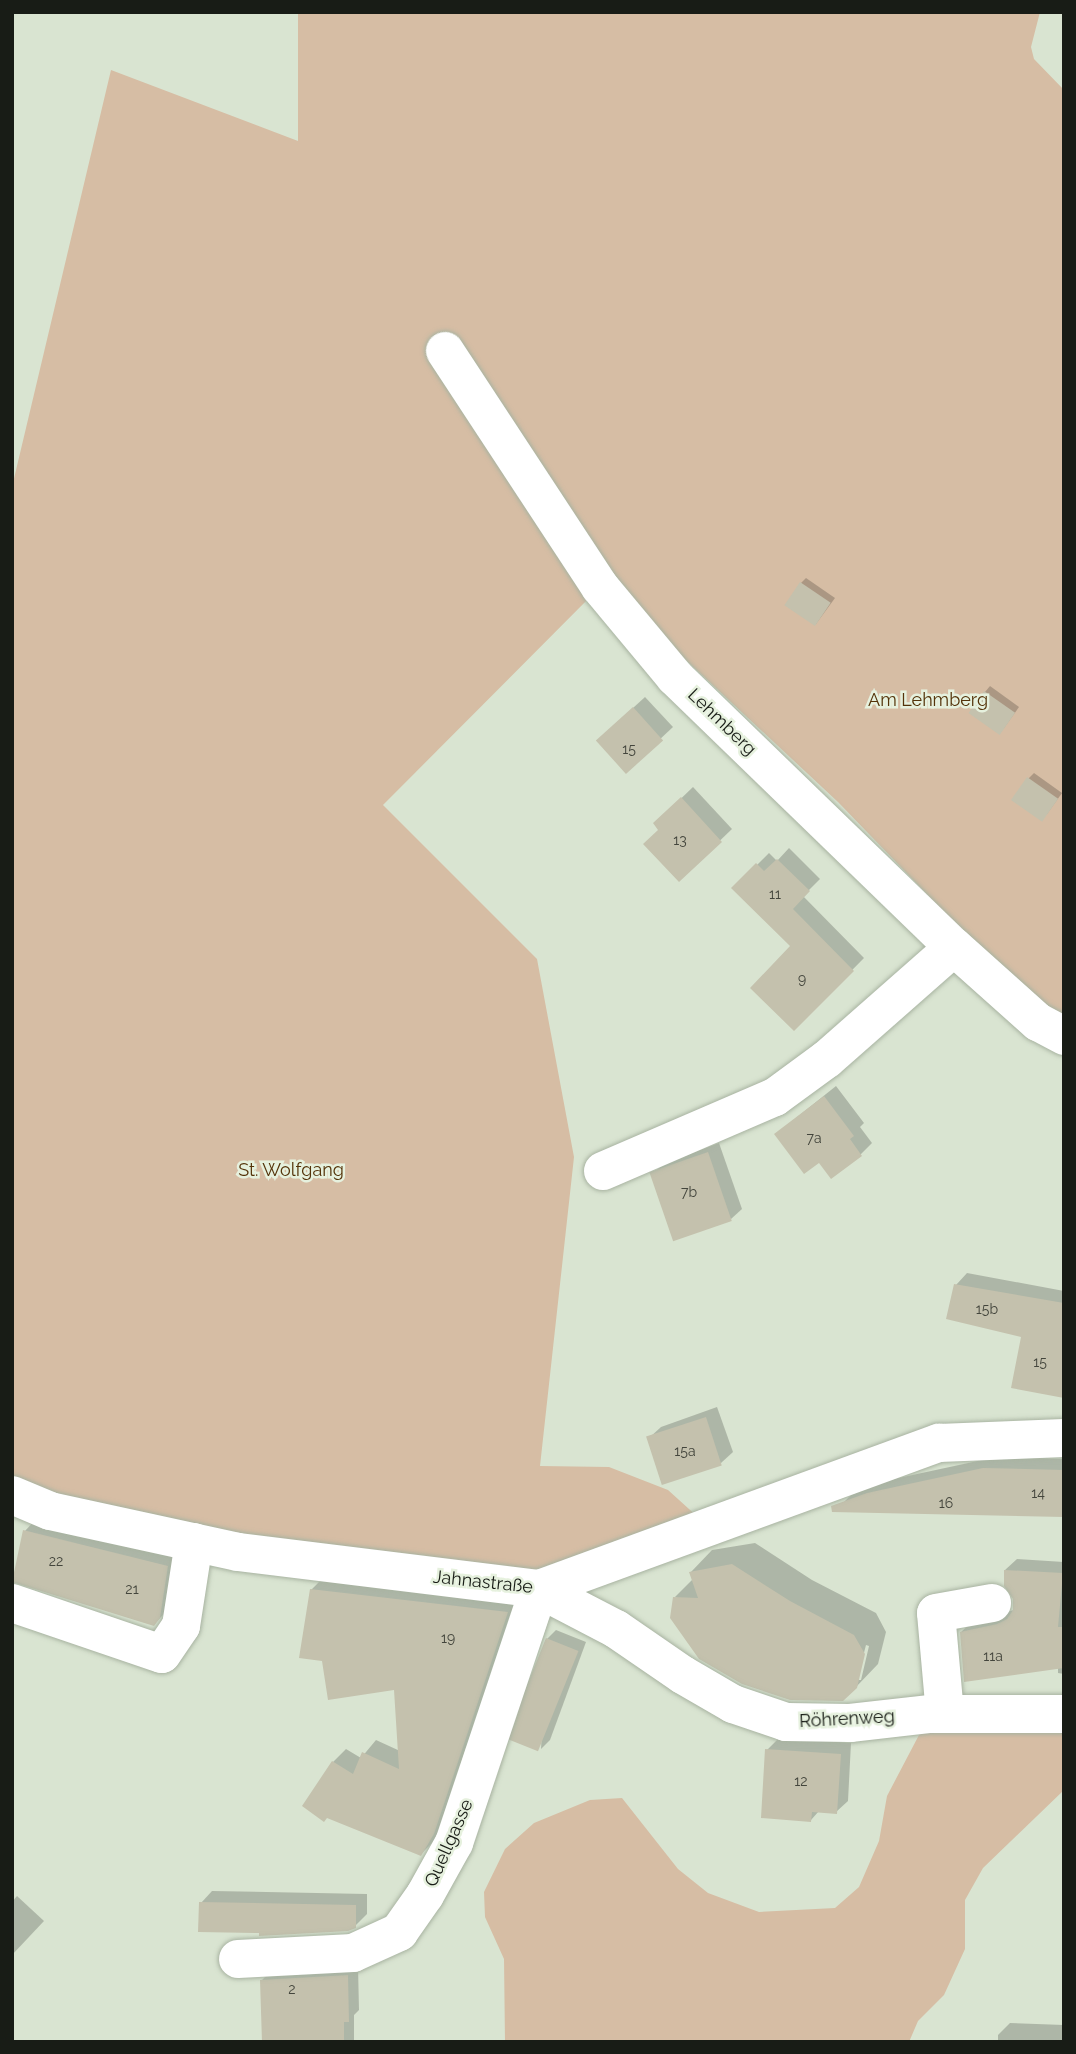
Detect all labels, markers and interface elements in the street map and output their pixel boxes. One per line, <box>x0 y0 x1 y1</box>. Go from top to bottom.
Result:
street label: Lehmberg <box>683 684 761 760</box>
park label: Am Lehmberg <box>868 689 988 711</box>
house number: 15 <box>622 741 636 757</box>
house number: 13 <box>673 832 687 848</box>
house number: 11 <box>769 886 781 902</box>
house number: 9 <box>798 971 806 987</box>
house number: 7a <box>806 1130 822 1146</box>
park label: St. Wolfgang <box>238 1159 344 1181</box>
house number: 7b <box>681 1184 697 1200</box>
house number: 15b <box>976 1301 998 1317</box>
house number: 15 <box>1033 1354 1047 1370</box>
house number: 15a <box>674 1443 696 1459</box>
house number: 14 <box>1031 1485 1045 1501</box>
house number: 16 <box>939 1495 953 1511</box>
house number: 22 <box>49 1553 63 1569</box>
street label: Jahnastraße <box>432 1566 534 1598</box>
house number: 21 <box>125 1581 139 1597</box>
house number: 19 <box>441 1630 455 1646</box>
house number: 11a <box>983 1648 1003 1664</box>
street label: Röhrenweg <box>799 1706 895 1732</box>
house number: 12 <box>794 1773 808 1789</box>
street label: Quellgasse <box>420 1796 478 1890</box>
house number: 2 <box>288 1981 296 1997</box>

